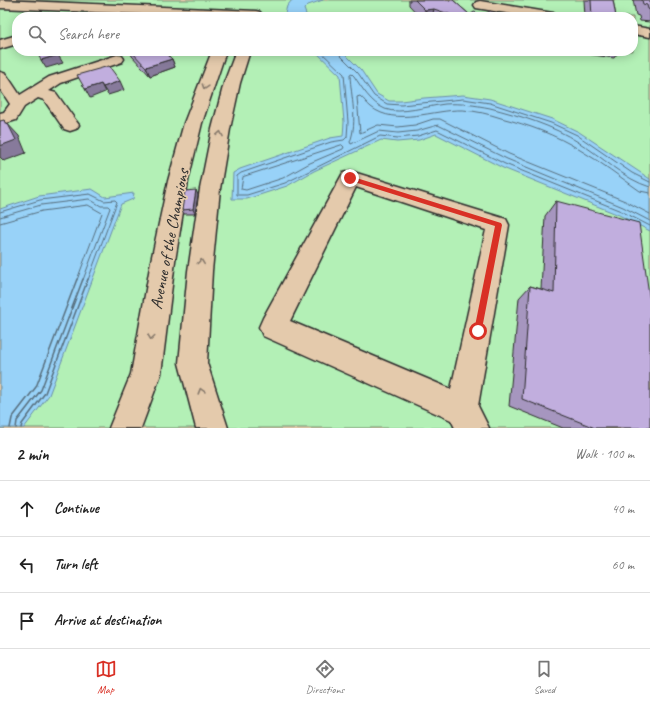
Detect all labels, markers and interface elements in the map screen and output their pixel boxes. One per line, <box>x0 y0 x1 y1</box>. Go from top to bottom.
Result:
search box <box>12 12 638 56</box>
icon: search <box>26 23 48 45</box>
text: Search here <box>58 25 119 44</box>
one-way arrow <box>201 84 210 91</box>
one-way arrow <box>215 130 224 137</box>
street label: Avenue of the Champions <box>146 165 194 311</box>
route end <box>341 169 359 187</box>
one-way arrow <box>196 259 205 265</box>
route start <box>469 322 487 340</box>
one-way arrow <box>147 334 156 340</box>
one-way arrow <box>197 387 206 394</box>
text: 2 min <box>16 444 49 465</box>
text: Walk · 100 m <box>575 446 634 462</box>
icon: ahead <box>16 498 38 520</box>
text: Continue <box>54 499 99 518</box>
text: 40 m <box>612 501 634 517</box>
icon: left <box>16 554 38 576</box>
text: Turn left <box>54 555 97 574</box>
text: 60 m <box>612 557 634 573</box>
icon: arrive <box>16 610 38 632</box>
text: Arrive at destination <box>54 611 161 630</box>
tab: Map <box>95 658 117 696</box>
tab: Directions <box>306 658 344 696</box>
tab: Saved <box>533 658 555 696</box>

